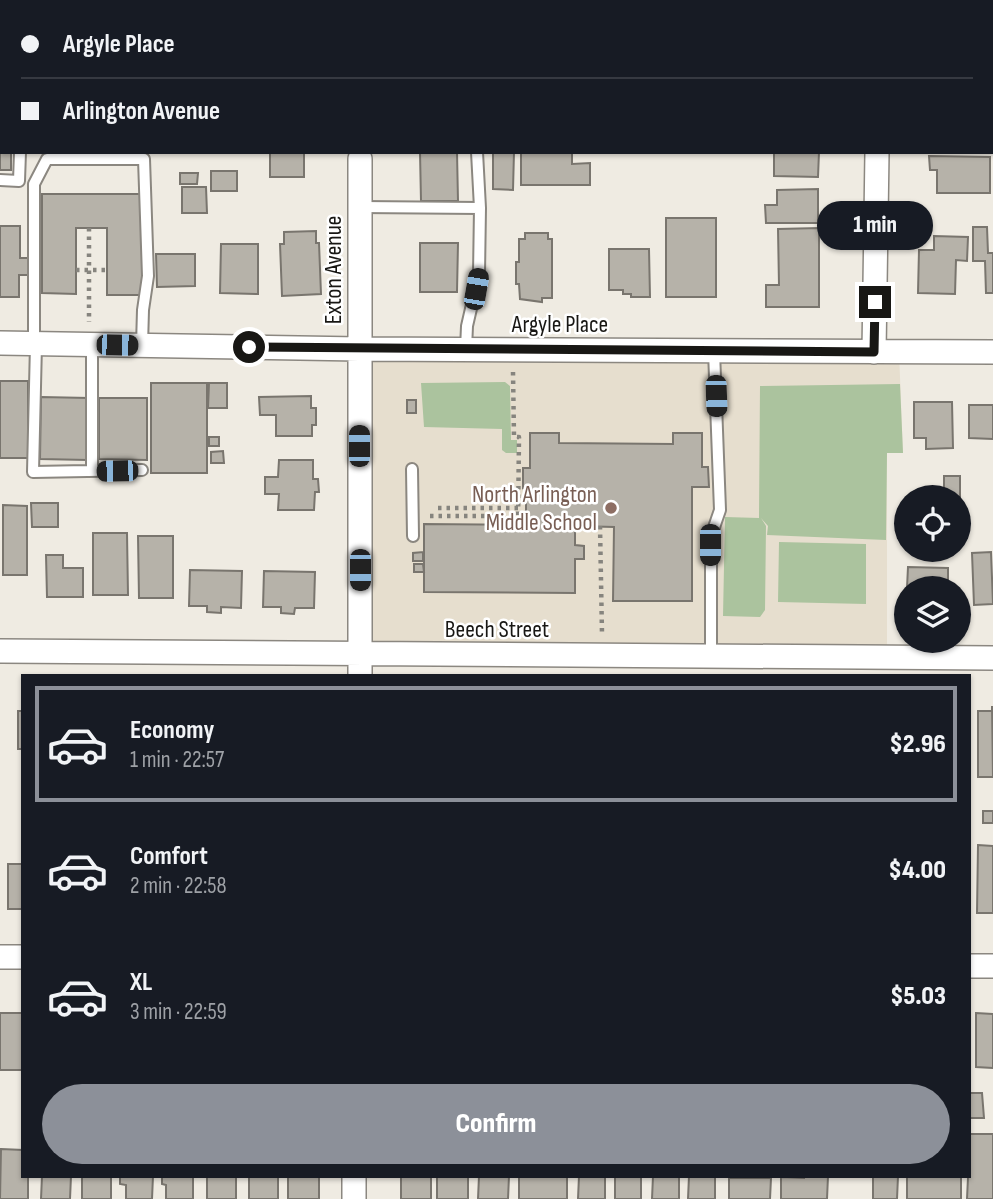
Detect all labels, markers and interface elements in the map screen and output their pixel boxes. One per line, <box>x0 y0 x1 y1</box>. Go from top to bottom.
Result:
text: Argyle Place <box>63 29 175 60</box>
text: Arlington Avenue <box>63 96 220 127</box>
callout: 1 min <box>817 201 933 250</box>
text: 1 min <box>853 211 897 239</box>
street label: Exton Avenue <box>319 216 348 324</box>
car <box>463 266 490 312</box>
route end <box>859 286 891 318</box>
street label: Argyle Place <box>511 310 608 339</box>
route start <box>233 331 265 363</box>
car <box>96 334 139 356</box>
car <box>705 375 728 417</box>
car <box>349 425 370 467</box>
car <box>96 460 139 482</box>
place label: North Arlington Middle School <box>472 480 597 537</box>
map controls <box>894 485 971 653</box>
button: locate <box>894 485 971 562</box>
marker: North Arlington Middle School <box>603 500 619 516</box>
car <box>700 524 721 566</box>
car <box>350 549 371 591</box>
button: layers <box>894 576 971 653</box>
street label: Beech Street <box>445 615 549 644</box>
icon: car <box>46 713 109 776</box>
text: Economy <box>130 715 214 746</box>
text: $2.96 <box>889 729 946 760</box>
text: 1 min · 22:57 <box>130 746 224 774</box>
icon: car <box>46 839 109 902</box>
text: Comfort <box>130 841 208 872</box>
text: $4.00 <box>889 855 946 886</box>
text: 2 min · 22:58 <box>130 872 227 900</box>
icon: car <box>46 965 109 1028</box>
text: XL <box>130 967 152 998</box>
text: $5.03 <box>890 981 946 1012</box>
text: 3 min · 22:59 <box>130 998 227 1026</box>
button: Confirm <box>42 1084 950 1164</box>

